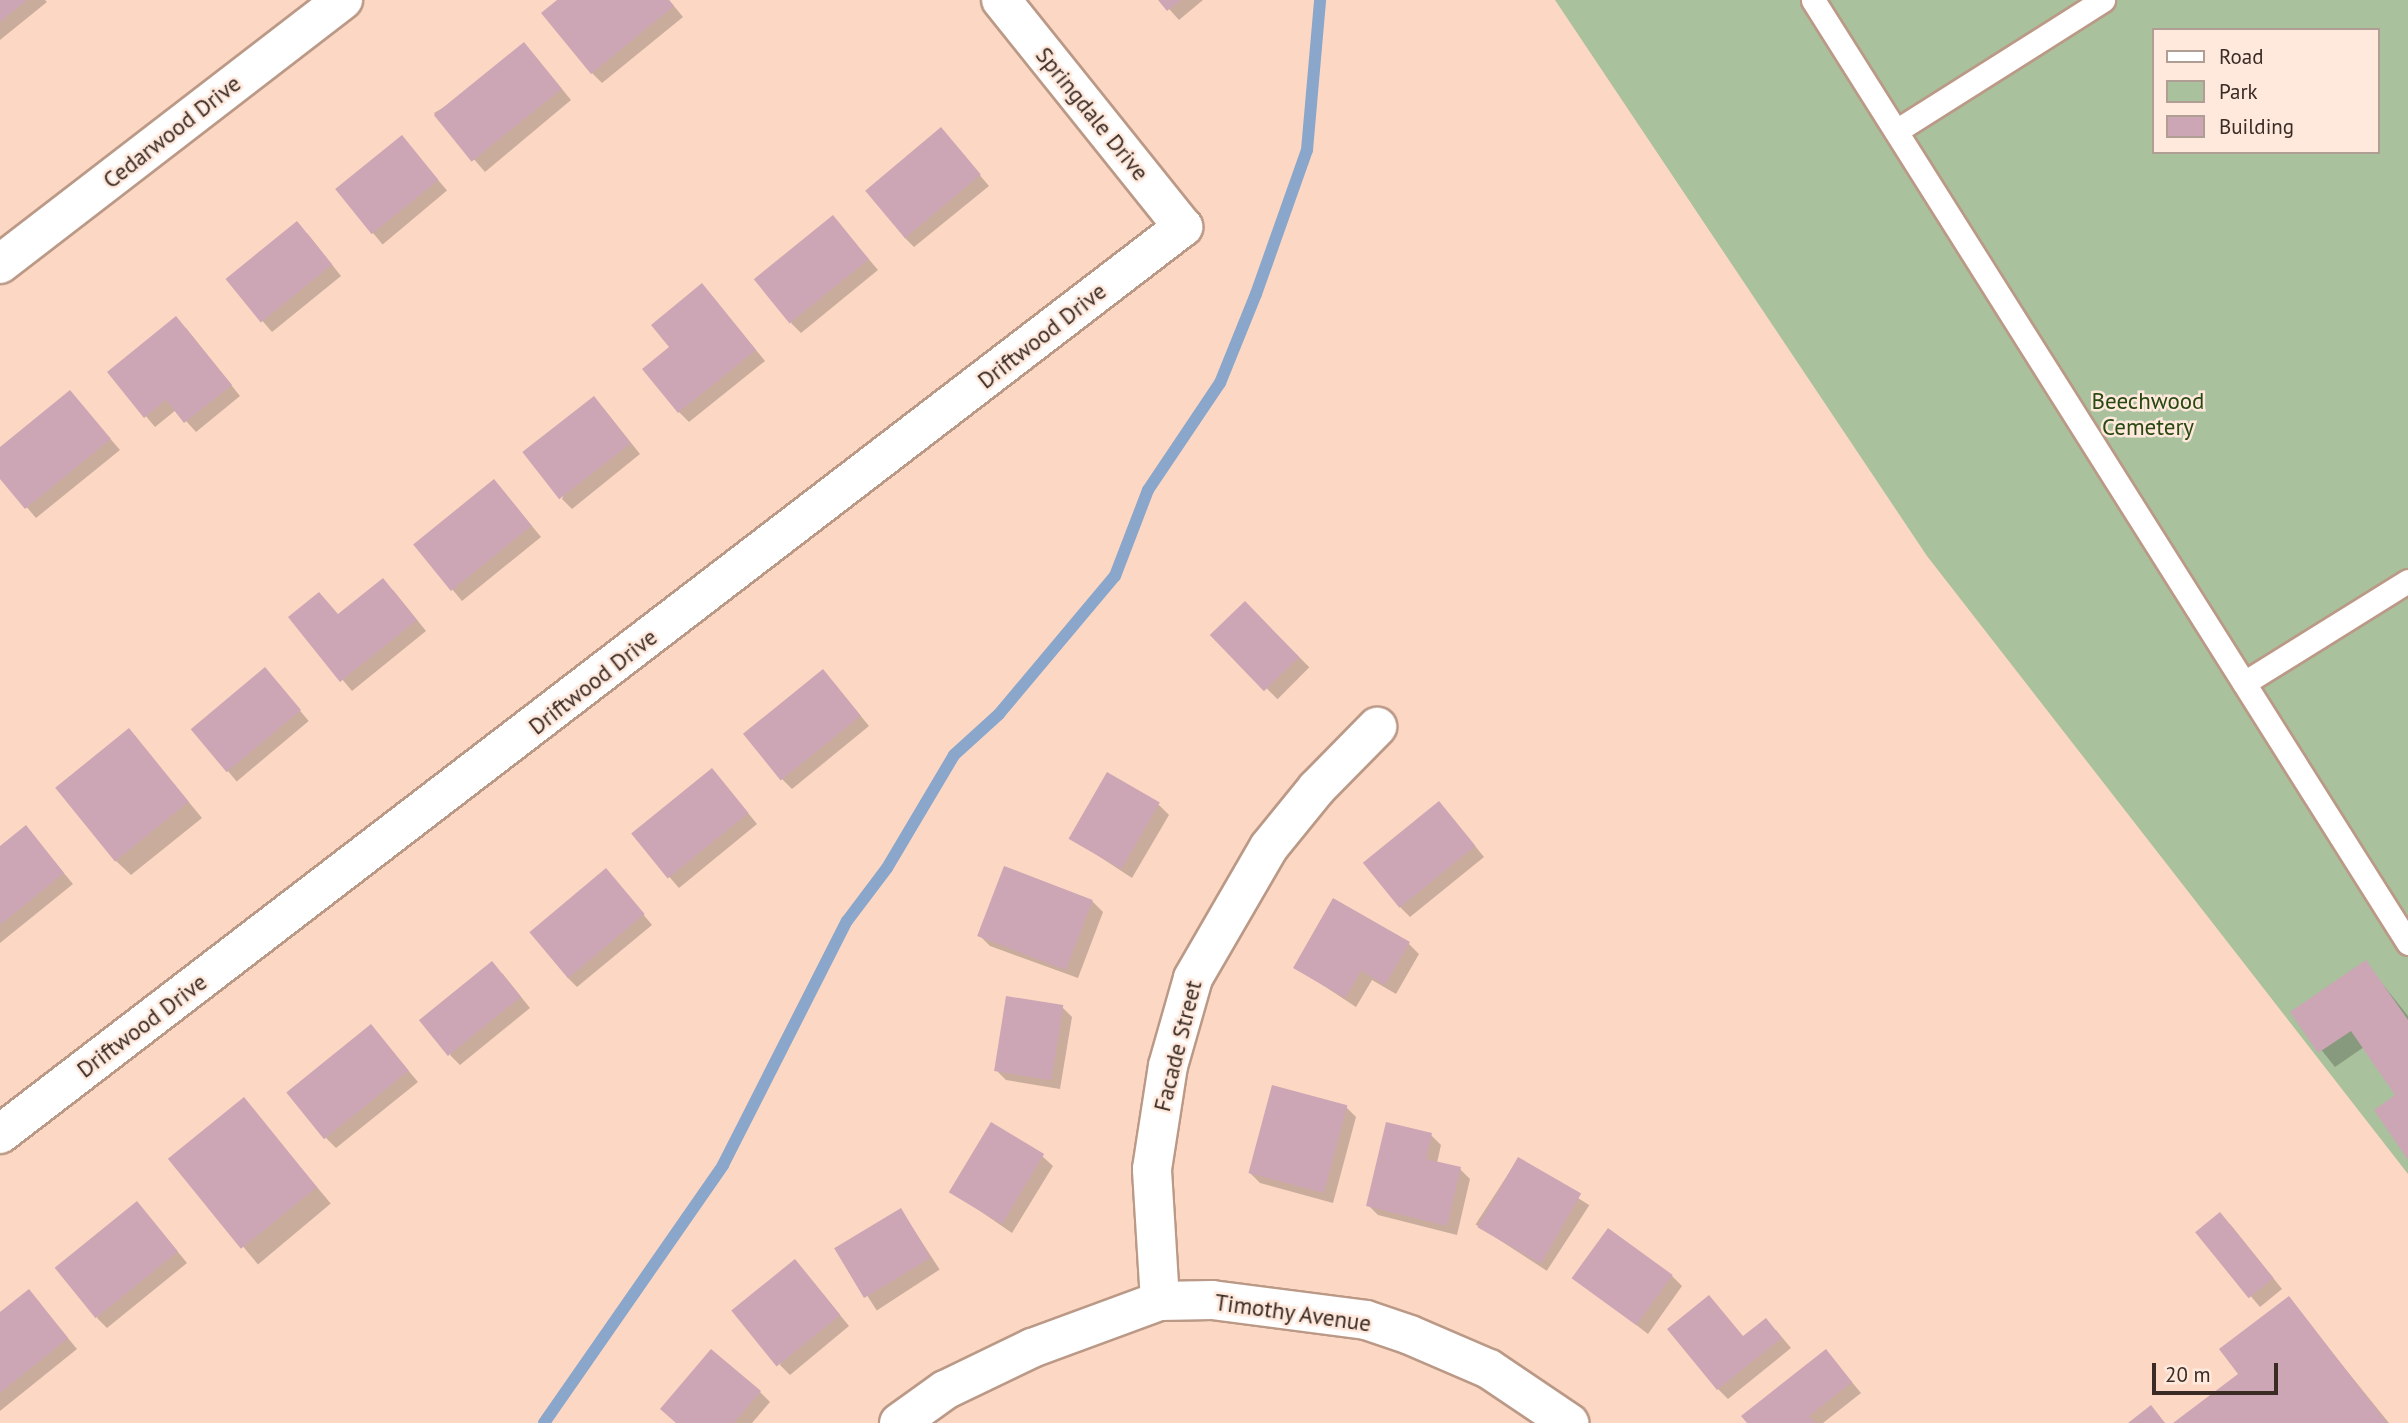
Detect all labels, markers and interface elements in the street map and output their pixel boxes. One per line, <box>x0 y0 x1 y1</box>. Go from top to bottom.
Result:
legend <box>2152 28 2380 154</box>
street label: Springdale Drive <box>1030 42 1154 186</box>
text: Road <box>2219 43 2263 70</box>
street label: Cedarwood Drive <box>98 70 246 194</box>
text: Park <box>2219 78 2258 105</box>
text: Building <box>2219 113 2294 140</box>
street label: Driftwood Drive <box>972 277 1112 395</box>
park label: Beechwood Cemetery <box>2092 387 2204 441</box>
street label: Driftwood Drive <box>523 623 663 741</box>
street label: Driftwood Drive <box>72 968 212 1084</box>
street label: Facade Street <box>1148 978 1208 1114</box>
street label: Timothy Avenue <box>1212 1288 1374 1338</box>
scale bar <box>2156 1350 2282 1394</box>
text: 20 m <box>2165 1361 2211 1388</box>

